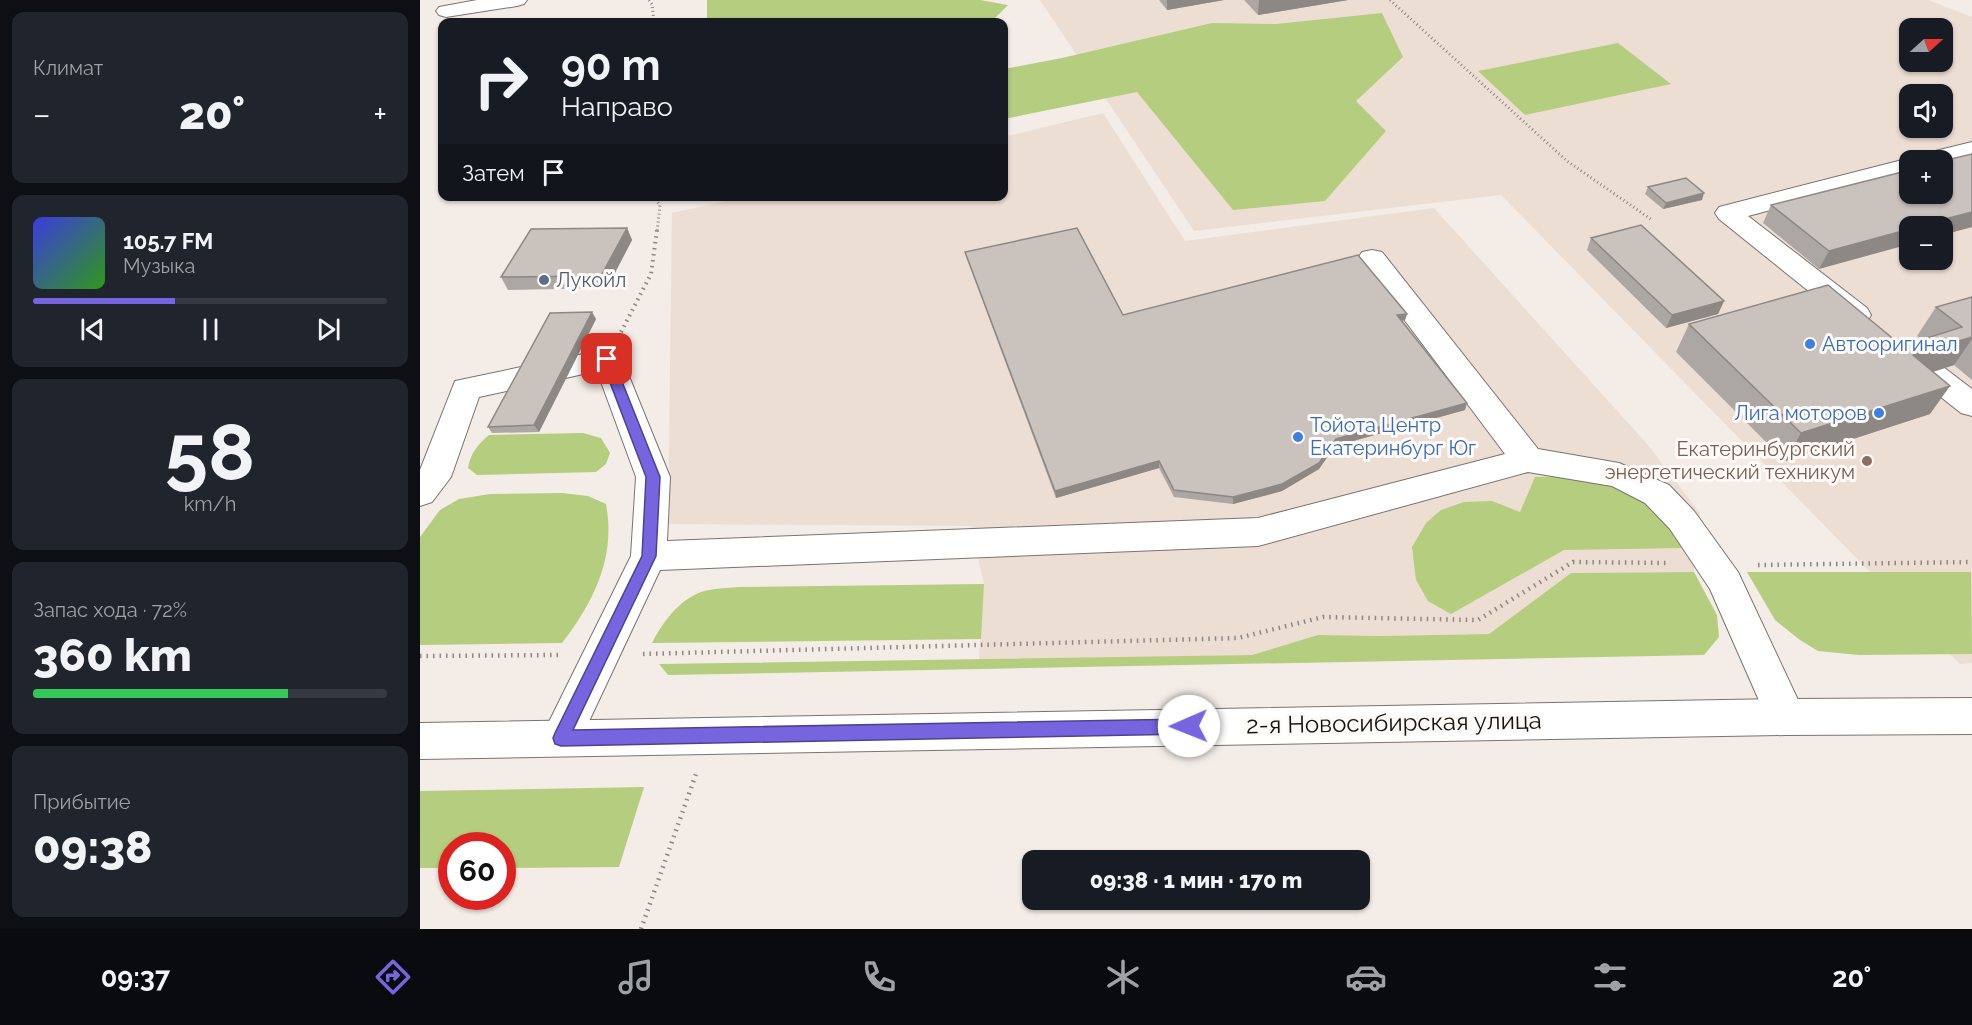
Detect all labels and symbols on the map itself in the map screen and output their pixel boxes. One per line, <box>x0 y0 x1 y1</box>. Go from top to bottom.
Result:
north arrow <box>1899 18 1953 72</box>
place label: Лукойл <box>556 268 626 292</box>
marker: Лукойл <box>537 273 551 287</box>
place label: Автооригинал <box>1822 332 1958 356</box>
pin <box>581 333 632 384</box>
marker: Автооригинал <box>1803 337 1817 351</box>
place label: Лига моторов <box>1734 401 1867 425</box>
marker: Лига моторов <box>1872 406 1886 420</box>
place label: Тойота Центр Екатеринбург Юг <box>1310 413 1476 460</box>
marker: Тойота Центр Екатеринбург Юг <box>1291 430 1305 444</box>
place label: Екатеринбургский энергетический техникум <box>1604 437 1855 484</box>
marker: Екатеринбургский энергетический техникум <box>1860 454 1874 468</box>
position arrow <box>1157 694 1221 758</box>
street label: 2-я Новосибирская улица <box>1246 705 1542 740</box>
speed limit sign: 60 <box>438 832 516 910</box>

